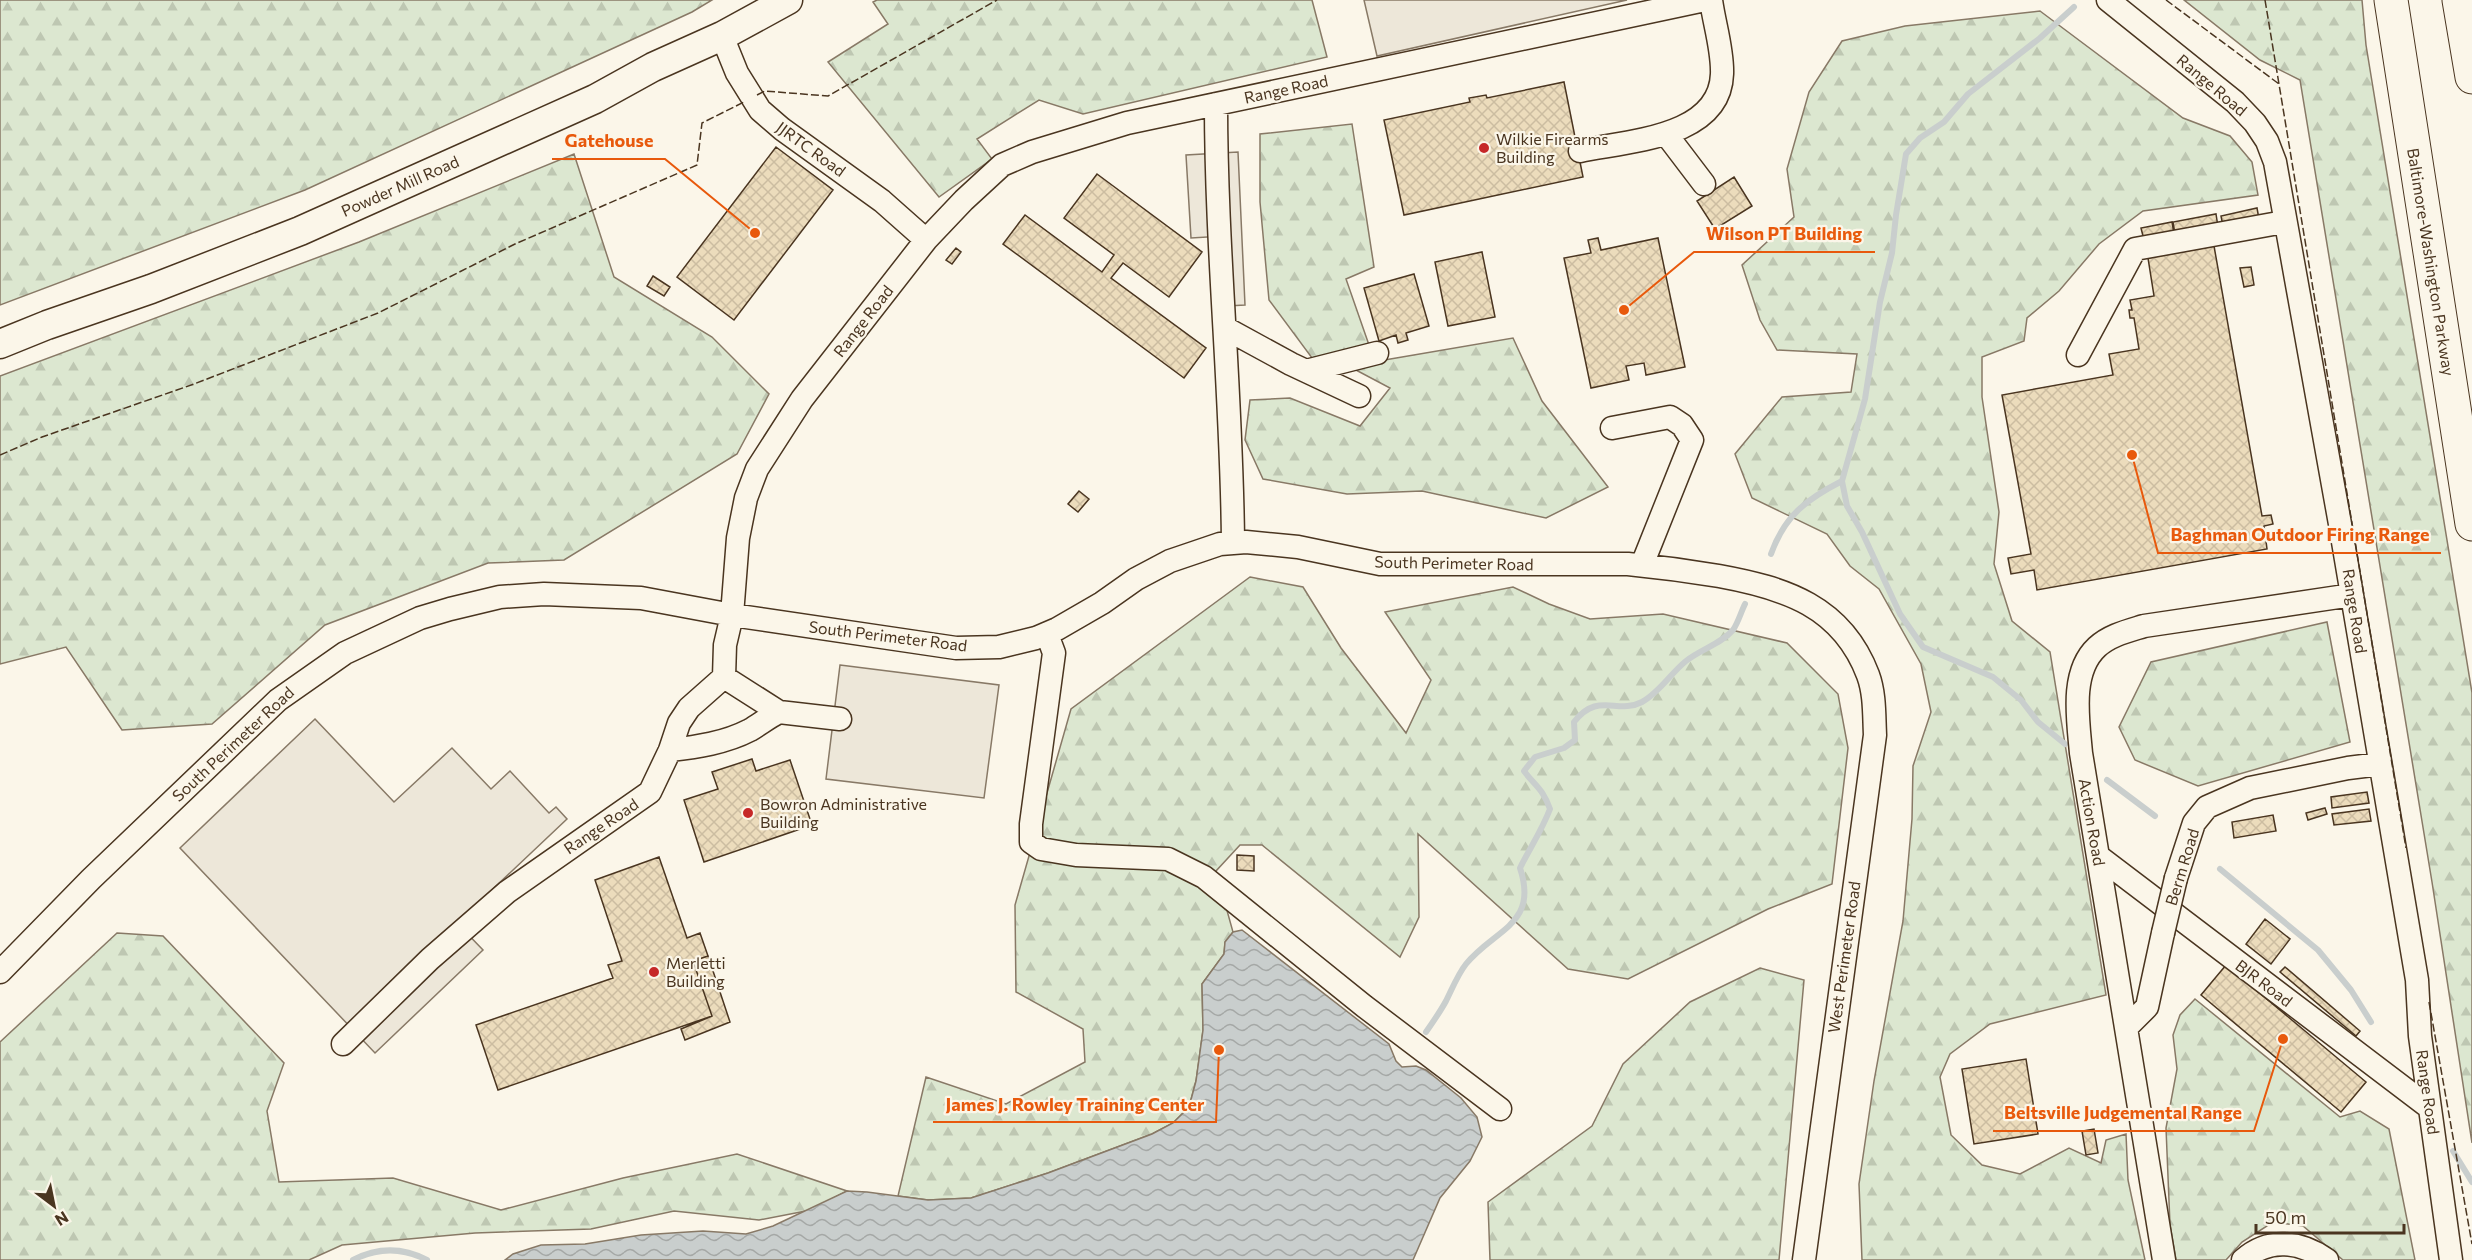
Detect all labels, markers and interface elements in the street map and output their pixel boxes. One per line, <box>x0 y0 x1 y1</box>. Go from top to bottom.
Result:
street label: Range Road <box>2173 50 2251 119</box>
street label: Range Road <box>1242 70 1330 107</box>
street label: JJRTC Road <box>773 117 850 180</box>
callout: Gatehouse <box>552 123 665 159</box>
text: Gatehouse <box>565 129 653 151</box>
place label: Wilkie Firearms Building <box>1496 129 1609 166</box>
marker: Wilkie Firearms Building <box>1477 141 1491 155</box>
street label: Baltimore-Washington Parkway <box>2404 147 2459 377</box>
street label: Powder Mill Road <box>338 151 462 220</box>
callout: Wilson PT Building <box>1694 216 1875 252</box>
text: Wilson PT Building <box>1706 222 1862 244</box>
street label: Range Road <box>829 281 896 360</box>
callout: Baghman Outdoor Firing Range <box>2158 517 2441 553</box>
text: Baghman Outdoor Firing Range <box>2170 523 2430 545</box>
street label: South Perimeter Road <box>1374 552 1534 573</box>
street label: Range Road <box>2339 567 2372 655</box>
street label: South Perimeter Road <box>808 616 968 655</box>
street label: South Perimeter Road <box>168 682 297 805</box>
street label: Action Road <box>2075 777 2110 867</box>
street label: Range Road <box>560 794 642 857</box>
place label: Bowron Administrative Building <box>760 794 927 831</box>
marker: Bowron Administrative Building <box>741 806 755 820</box>
street label: Berm Road <box>2161 826 2202 908</box>
street label: West Perimeter Road <box>1823 880 1864 1034</box>
place label: Merletti Building <box>666 953 726 990</box>
street label: BJR Road <box>2232 955 2296 1010</box>
marker: Merletti Building <box>647 965 661 979</box>
street label: Range Road <box>2413 1048 2444 1136</box>
callout: James J. Rowley Training Center <box>933 1086 1216 1122</box>
text: James J. Rowley Training Center <box>946 1093 1205 1115</box>
callout: Beltsville Judgemental Range <box>1993 1095 2254 1131</box>
text: Beltsville Judgemental Range <box>2004 1101 2242 1123</box>
north arrow <box>24 1176 84 1236</box>
scale bar <box>2256 1197 2404 1235</box>
text: 50 m <box>2265 1206 2306 1228</box>
text: N <box>52 1208 72 1230</box>

